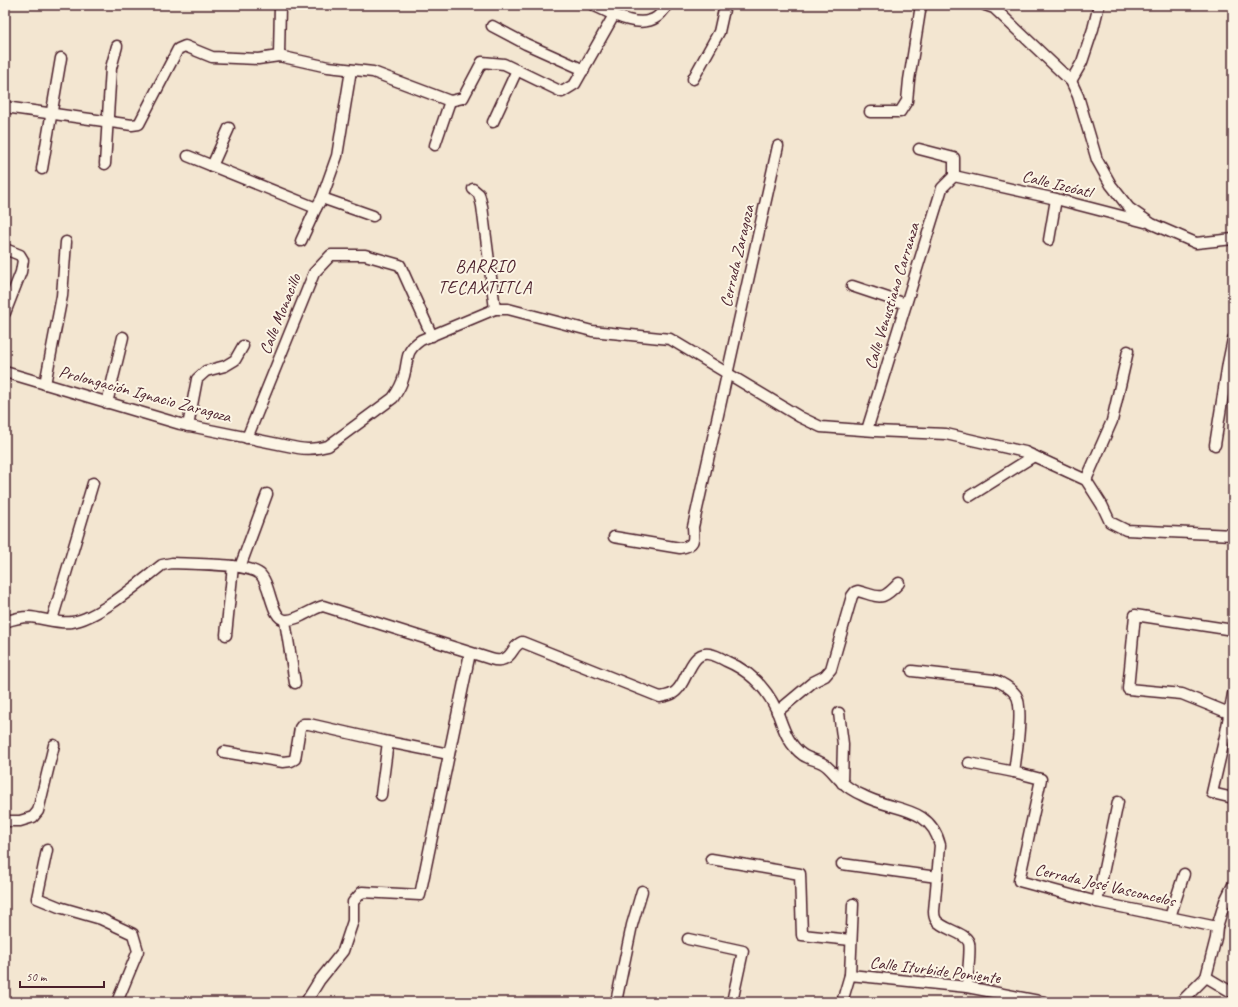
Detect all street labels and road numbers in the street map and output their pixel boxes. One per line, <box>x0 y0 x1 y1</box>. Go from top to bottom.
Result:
street label: Calle Izcóatl <box>1020 165 1097 204</box>
street label: Cerrada Zaragoza <box>715 201 759 309</box>
street label: Calle Venustiano Carranza <box>860 219 925 372</box>
street label: Calle Monacillo <box>254 270 306 357</box>
street label: Prolongación Ignacio Zaragoza <box>57 361 235 428</box>
street label: Cerrada José Vasconcelos <box>1033 859 1179 912</box>
street label: Calle Iturbide Poniente <box>869 952 1003 989</box>

